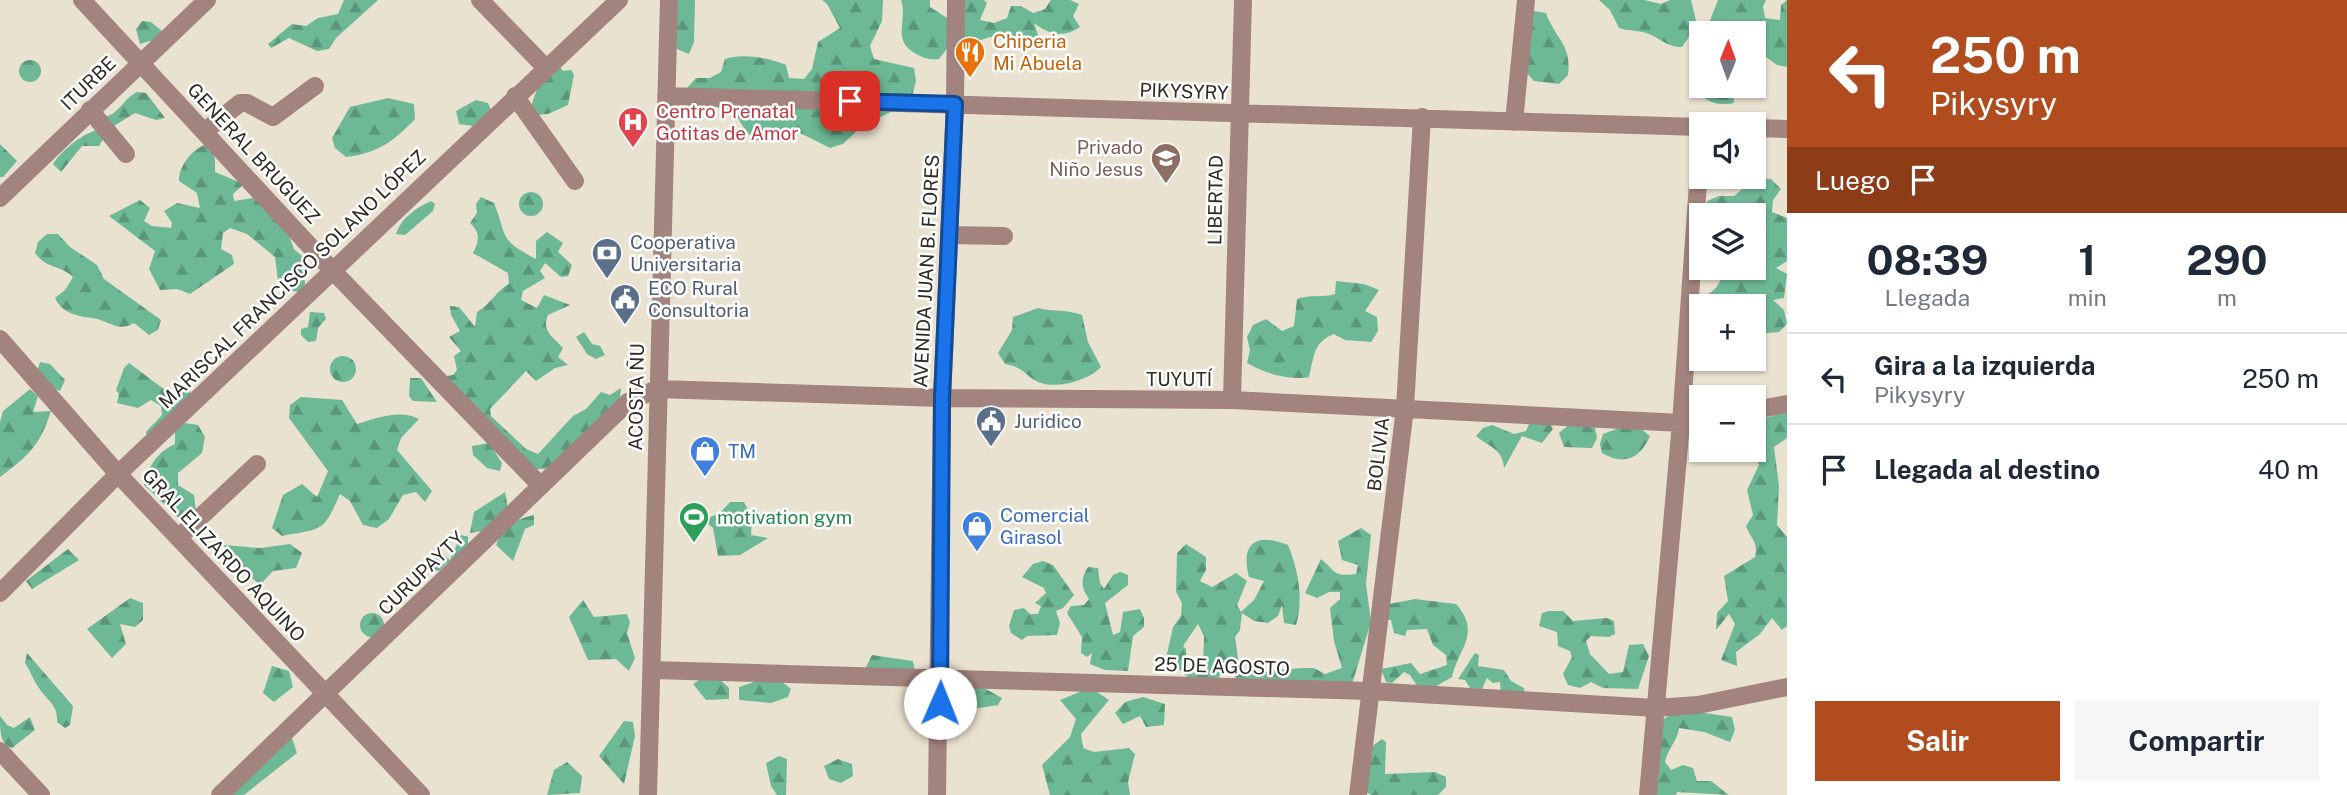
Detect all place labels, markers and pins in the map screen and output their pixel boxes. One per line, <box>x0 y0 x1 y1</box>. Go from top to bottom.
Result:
place label: Chiperia Mi Abuela <box>993 30 1082 74</box>
restaurant icon: Chiperia Mi Abuela <box>953 35 987 79</box>
pin <box>820 71 880 131</box>
place label: Centro Prenatal Gotitas de Amor <box>656 100 799 144</box>
hospital icon: Centro Prenatal Gotitas de Amor <box>616 105 650 149</box>
place label: Privado Niño Jesus <box>1049 136 1143 180</box>
school or university icon: Privado Niño Jesus <box>1149 141 1183 185</box>
place label: Cooperativa Universitaria <box>630 231 741 275</box>
bank icon: Cooperativa Universitaria <box>590 236 624 280</box>
place label: ECO Rural Consultoria <box>648 277 749 321</box>
public building icon: ECO Rural Consultoria <box>608 282 642 326</box>
public building icon: Juridico <box>974 404 1008 448</box>
place label: Juridico <box>1014 410 1082 432</box>
shop icon: TM <box>688 434 722 478</box>
place label: TM <box>728 440 756 462</box>
sports icon: motivation gym <box>677 500 711 544</box>
place label: Comercial Girasol <box>1000 504 1089 548</box>
place label: motivation gym <box>717 506 852 528</box>
shop icon: Comercial Girasol <box>960 509 994 553</box>

